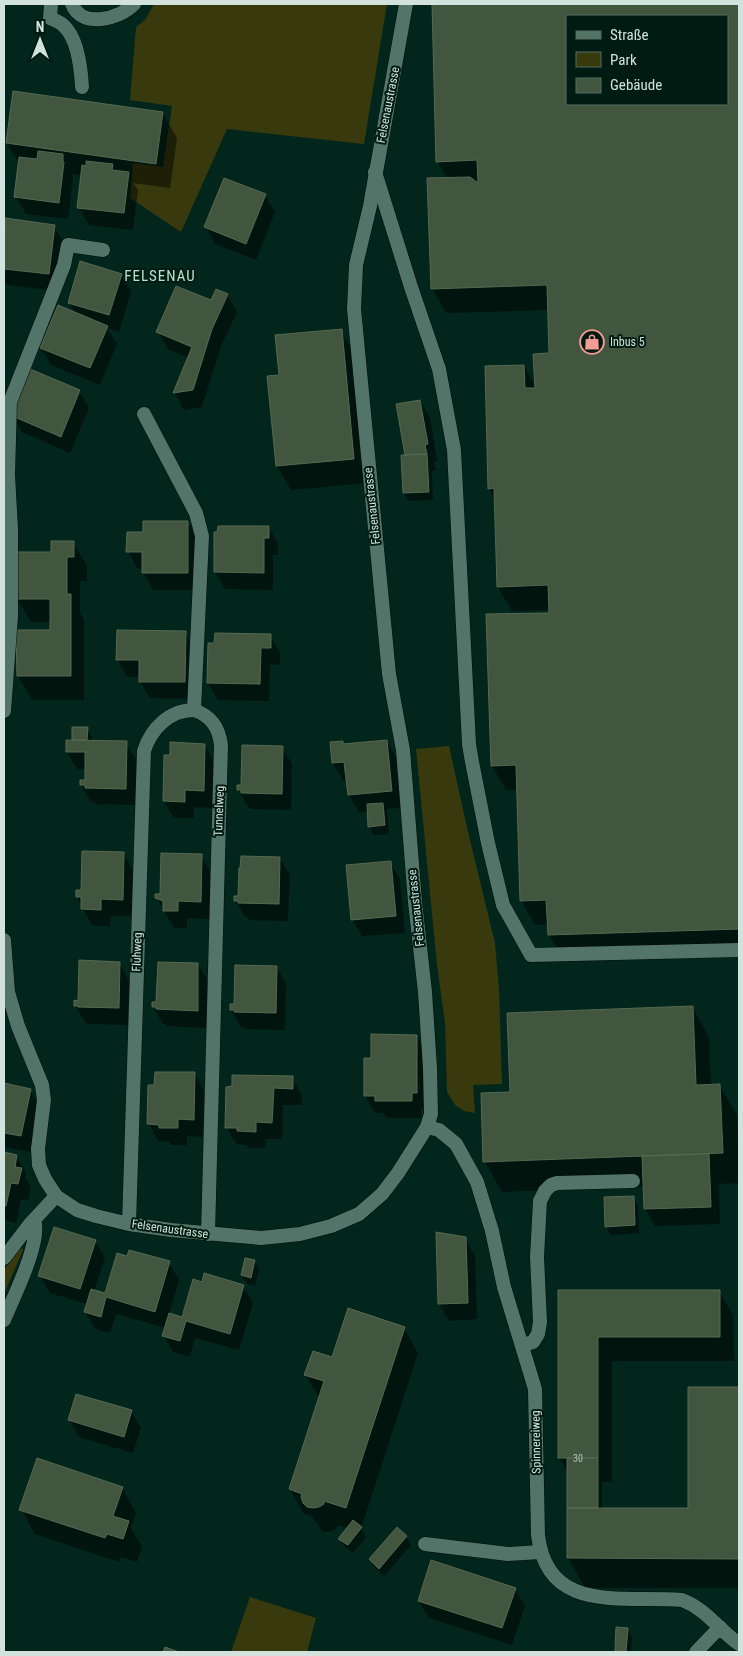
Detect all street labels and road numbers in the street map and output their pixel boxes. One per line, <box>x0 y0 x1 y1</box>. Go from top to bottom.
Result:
street label: Felsenaustrasse <box>374 65 402 144</box>
street label: Felsenaustrasse <box>361 466 383 545</box>
street label: Tunnelweg <box>211 785 227 837</box>
street label: Felsenaustrasse <box>405 868 427 947</box>
street label: Fluhweg <box>129 932 145 972</box>
street label: Felsenaustrasse <box>131 1217 210 1241</box>
street label: Spinnereiweg <box>528 1410 544 1474</box>

